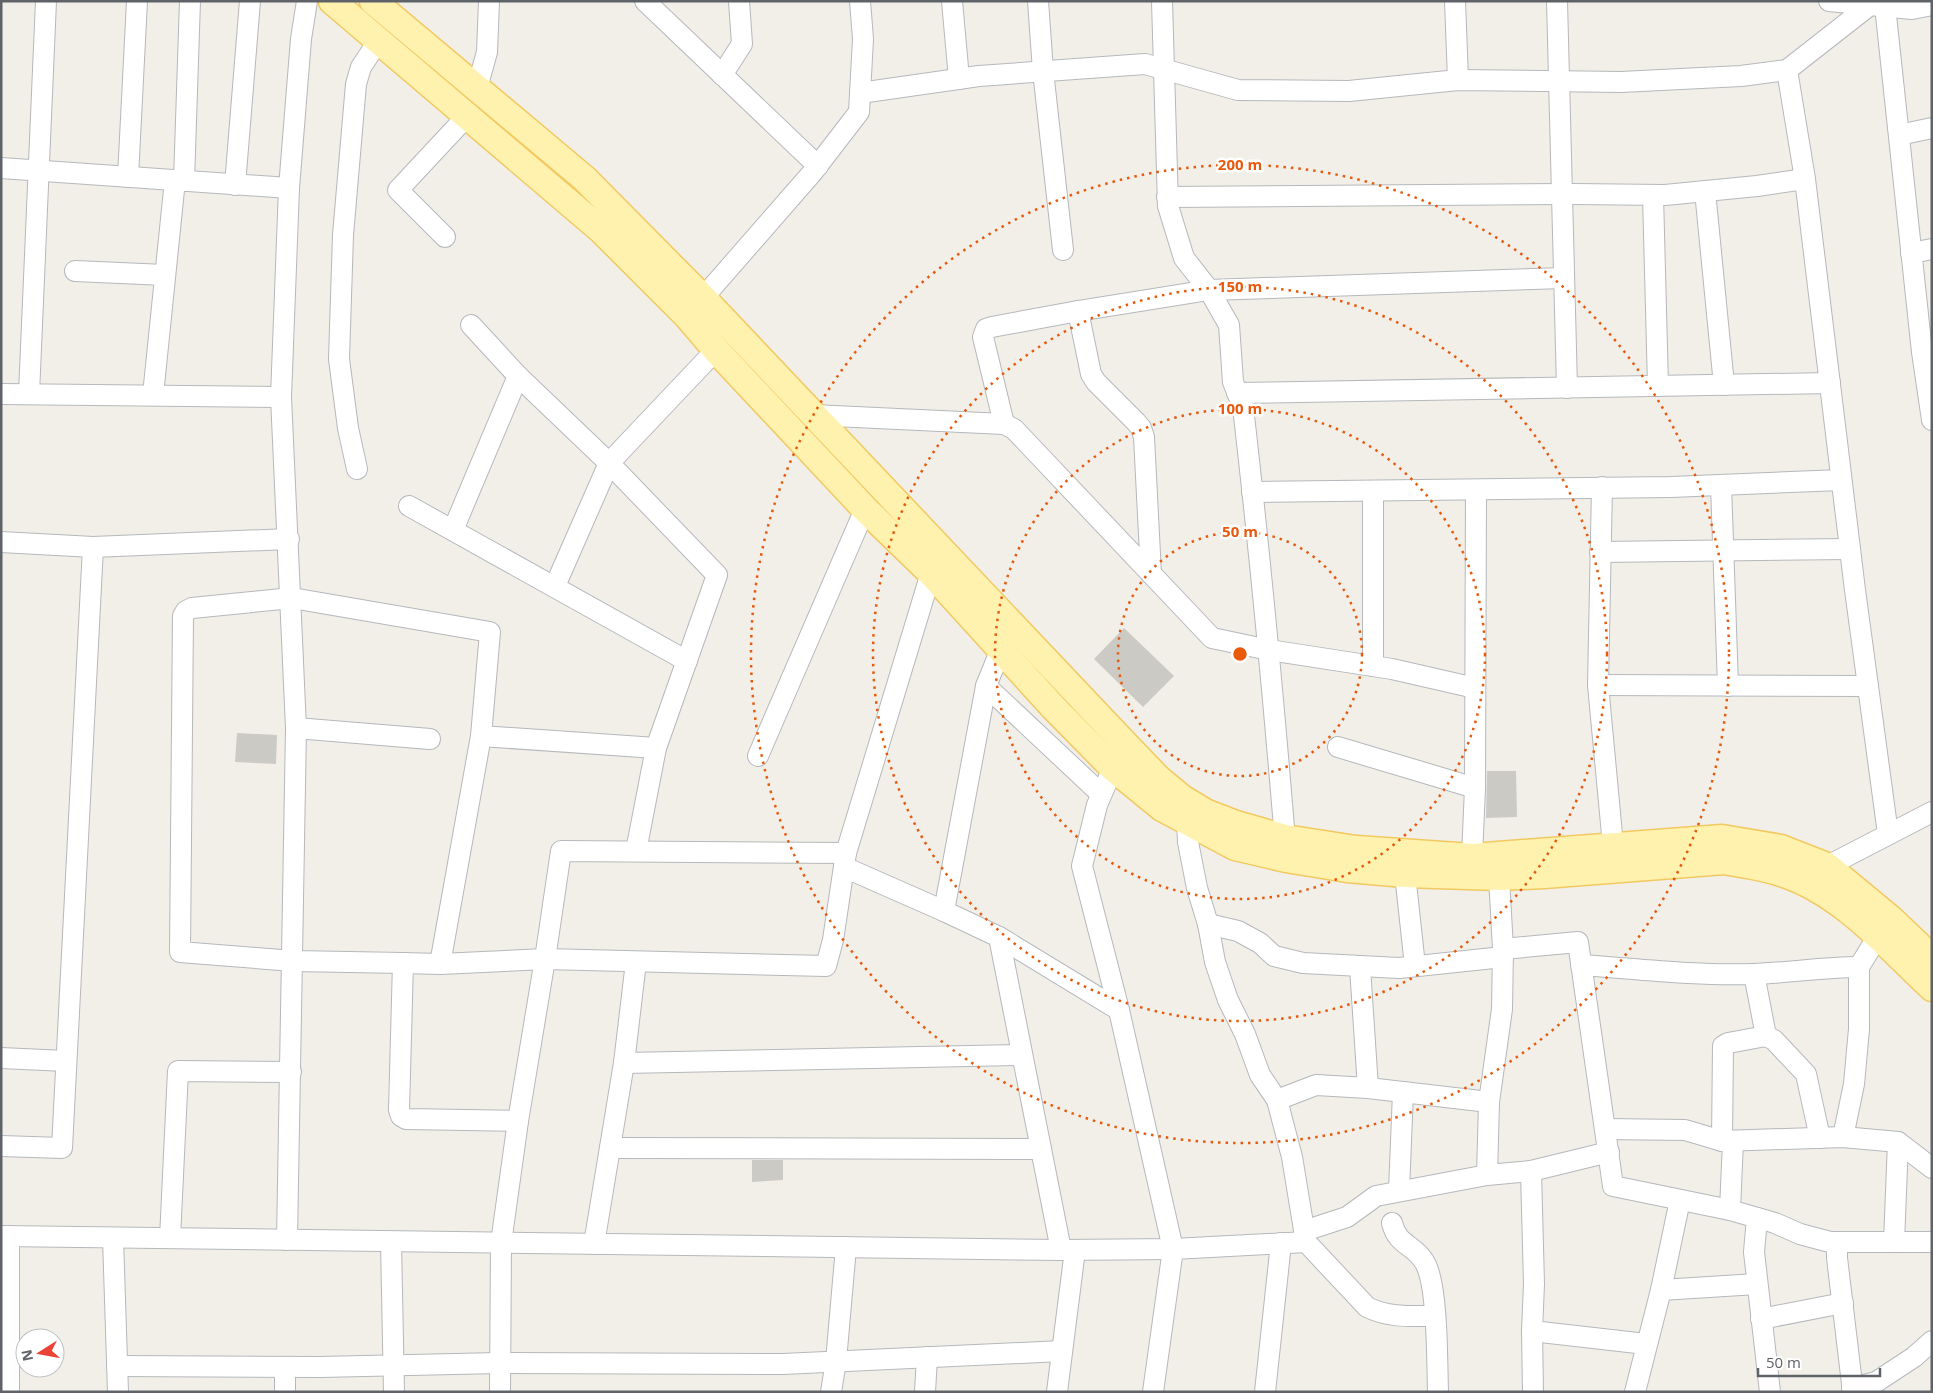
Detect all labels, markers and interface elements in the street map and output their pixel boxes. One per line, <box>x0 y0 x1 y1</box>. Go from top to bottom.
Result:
text: 200 m <box>1218 154 1262 174</box>
text: 150 m <box>1218 276 1262 296</box>
text: 100 m <box>1218 398 1262 418</box>
text: 50 m <box>1222 521 1258 541</box>
centre of rings <box>1231 645 1249 663</box>
north arrow <box>15 1328 65 1378</box>
scale bar <box>1758 1346 1880 1378</box>
text: N <box>16 1348 37 1363</box>
text: 50 m <box>1766 1352 1801 1372</box>

